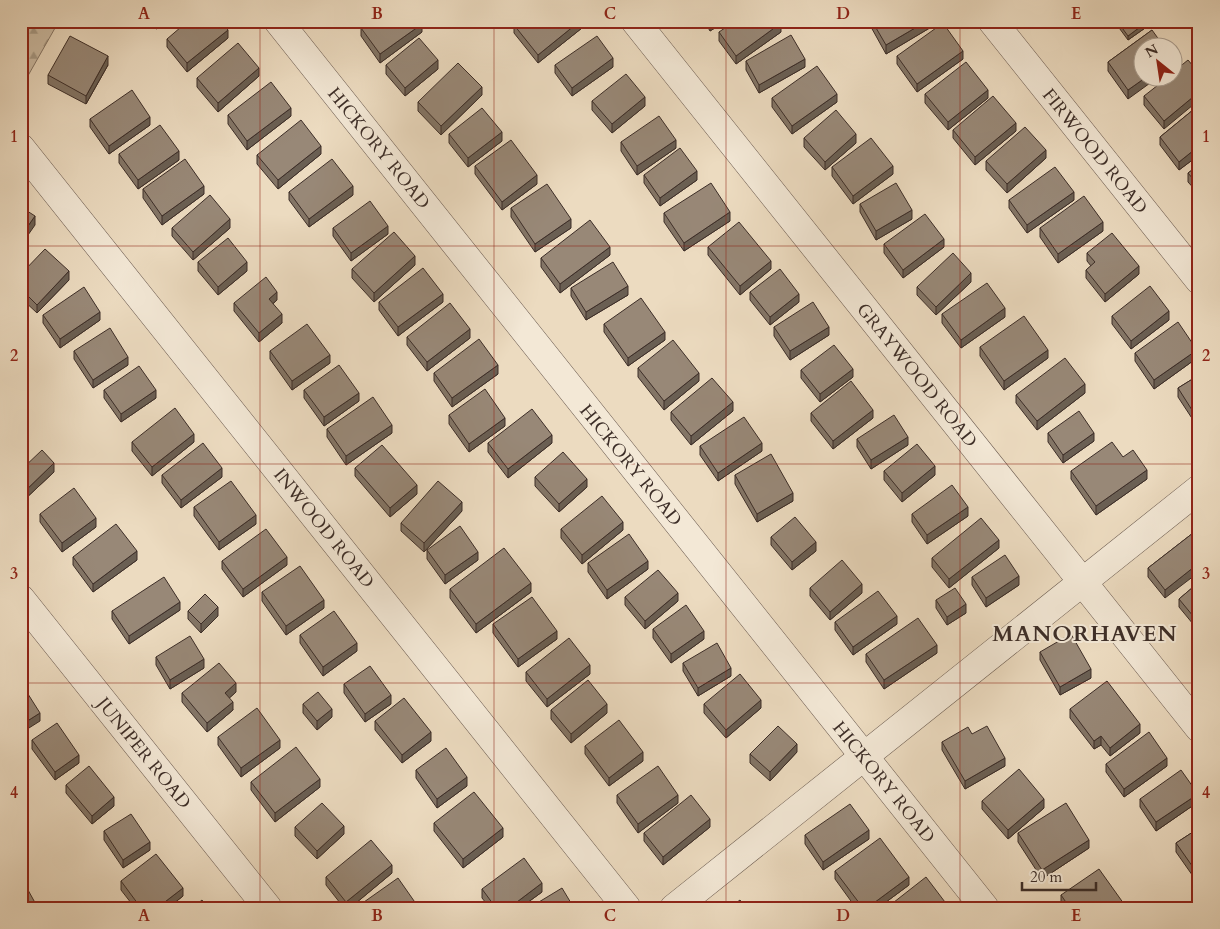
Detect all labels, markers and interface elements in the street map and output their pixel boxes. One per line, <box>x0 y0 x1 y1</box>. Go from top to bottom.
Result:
text: A <box>138 3 150 25</box>
text: B <box>371 3 383 25</box>
text: C <box>604 3 616 25</box>
text: D <box>836 3 850 25</box>
text: E <box>1071 3 1081 25</box>
north arrow <box>1132 38 1182 88</box>
text: N <box>1142 40 1162 62</box>
street label: HICKORY ROAD <box>322 82 436 215</box>
street label: FIRWOOD ROAD <box>1036 83 1153 219</box>
text: 1 <box>10 126 18 148</box>
text: 1 <box>1202 126 1210 148</box>
street label: GRAYWOOD ROAD <box>851 298 983 453</box>
text: 2 <box>10 345 18 367</box>
text: 2 <box>1202 345 1210 367</box>
street label: HICKORY ROAD <box>574 399 688 532</box>
street label: INWOOD ROAD <box>268 463 380 593</box>
text: 3 <box>10 563 18 585</box>
text: 3 <box>1202 563 1210 585</box>
district label: MANORHAVEN <box>992 619 1178 649</box>
street label: JUNIPER ROAD <box>89 690 196 814</box>
street label: HICKORY ROAD <box>827 716 941 849</box>
text: 4 <box>10 782 18 804</box>
text: 4 <box>1202 782 1210 804</box>
scale bar <box>1022 859 1096 891</box>
text: 20 m <box>1030 867 1062 887</box>
text: A <box>138 905 150 927</box>
text: B <box>371 905 383 927</box>
text: C <box>604 905 616 927</box>
text: D <box>836 905 850 927</box>
text: E <box>1071 905 1081 927</box>

